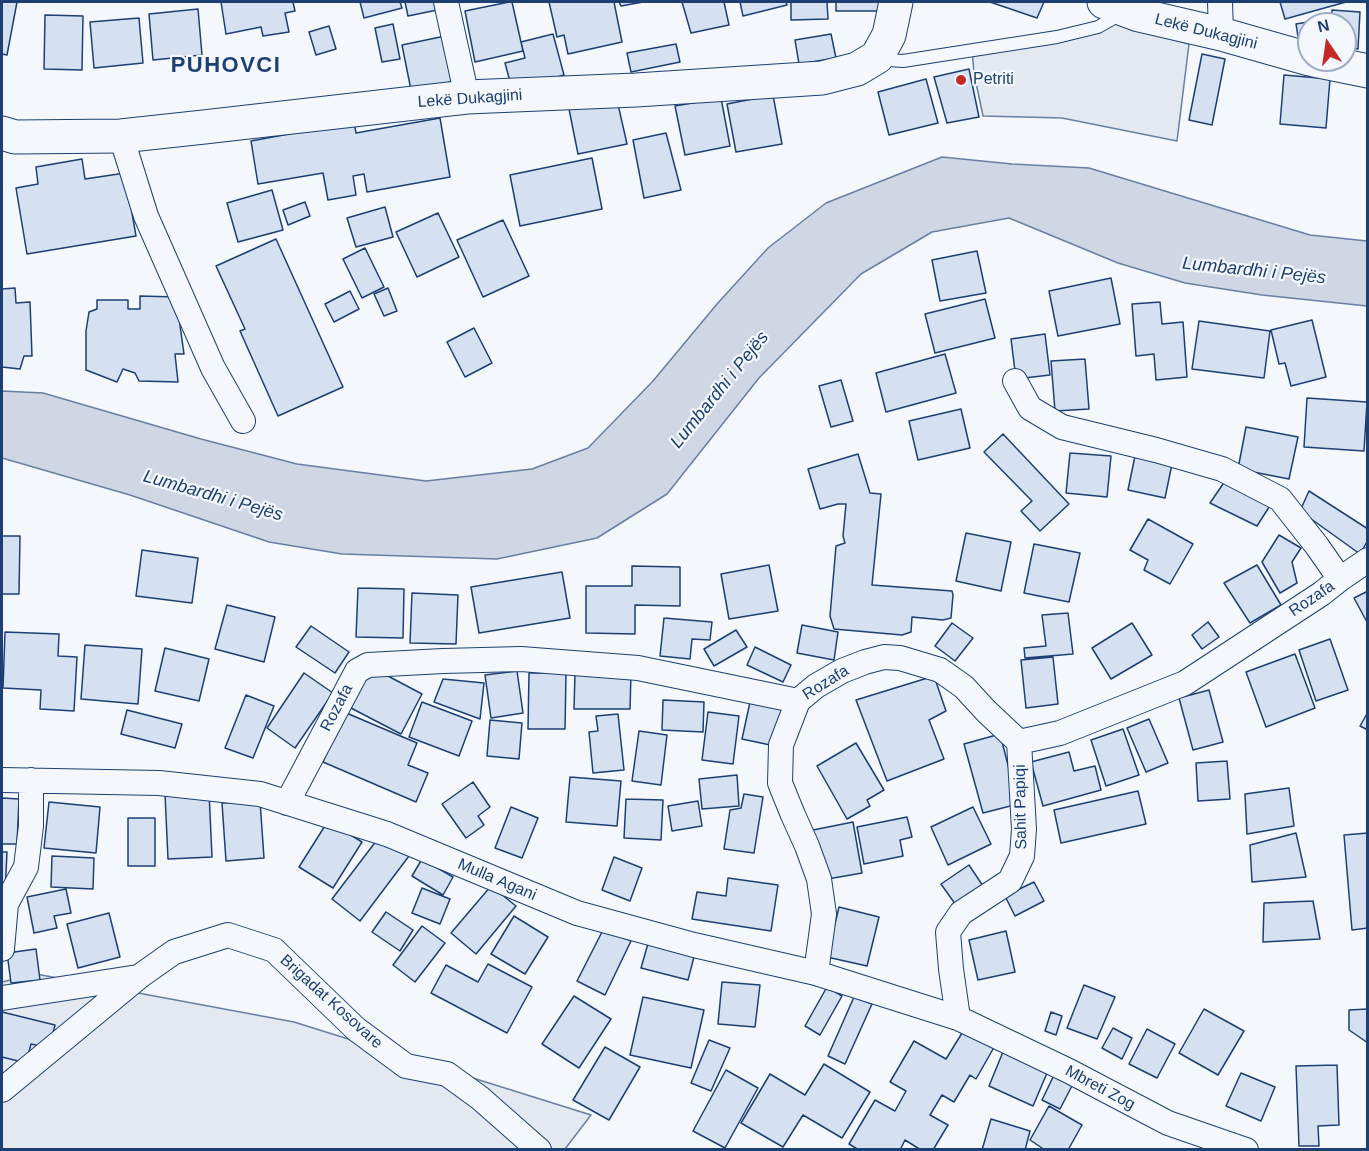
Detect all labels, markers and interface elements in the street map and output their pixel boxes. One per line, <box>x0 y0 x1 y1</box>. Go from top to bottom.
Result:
street label: Lekë Dukagjini <box>1153 10 1259 54</box>
north arrow <box>1297 12 1357 72</box>
text: N <box>1316 16 1331 36</box>
district label: PUHOVCI <box>171 53 281 79</box>
place label: Petriti <box>973 70 1014 90</box>
marker: Petriti <box>954 73 968 87</box>
street label: Lekë Dukagjini <box>417 86 523 112</box>
water label: Lumbardhi i Pejës <box>1181 253 1327 289</box>
water label: Lumbardhi i Pejës <box>666 327 774 453</box>
water label: Lumbardhi i Pejës <box>141 466 285 526</box>
street label: Rozafa <box>1286 577 1338 621</box>
street label: Rozafa <box>799 661 853 705</box>
street label: Rozafa <box>317 681 357 735</box>
street label: Sahit Papiqi <box>1011 764 1031 850</box>
street label: Mulla Agani <box>455 855 539 905</box>
street label: Brigadat Kosovare <box>276 951 386 1053</box>
street label: Mbreti Zog <box>1062 1062 1138 1114</box>

